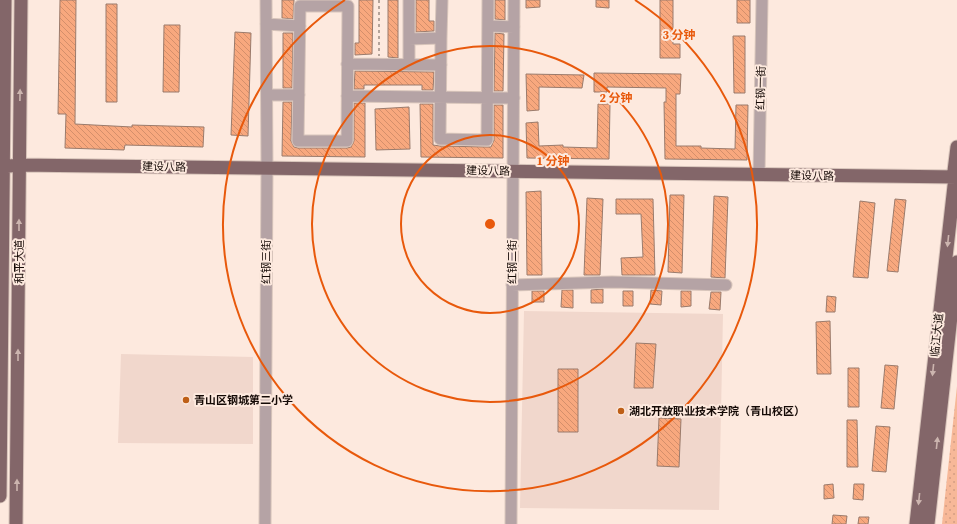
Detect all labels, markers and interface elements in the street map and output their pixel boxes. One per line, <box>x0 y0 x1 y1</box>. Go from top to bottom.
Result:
text: 3 分钟 <box>662 27 696 43</box>
street label: 红钢一街 <box>753 66 769 110</box>
one-way arrow <box>17 88 23 101</box>
text: 2 分钟 <box>599 90 633 106</box>
text: 1 分钟 <box>536 153 570 169</box>
street label: 建设八路 <box>142 159 186 175</box>
street label: 建设八路 <box>466 163 510 179</box>
street label: 建设八路 <box>790 168 834 184</box>
centre of rings <box>483 217 497 231</box>
one-way arrow <box>16 218 22 231</box>
one-way arrow <box>945 235 951 247</box>
street label: 和平大道 <box>12 240 27 284</box>
street label: 红钢三街 <box>259 240 274 284</box>
street label: 红钢二街 <box>505 240 520 284</box>
street label: 临江大道 <box>927 312 947 358</box>
one-way arrow <box>15 348 21 361</box>
one-way arrow <box>930 364 937 376</box>
place label: 青山区钢城第二小学 <box>194 393 293 408</box>
marker: 青山区钢城第二小学 <box>181 395 191 405</box>
place label: 湖北开放职业技术学院（青山校区） <box>629 404 805 419</box>
marker: 湖北开放职业技术学院（青山校区） <box>616 406 626 416</box>
one-way arrow <box>934 437 940 450</box>
one-way arrow <box>14 478 20 491</box>
one-way arrow <box>916 493 922 505</box>

